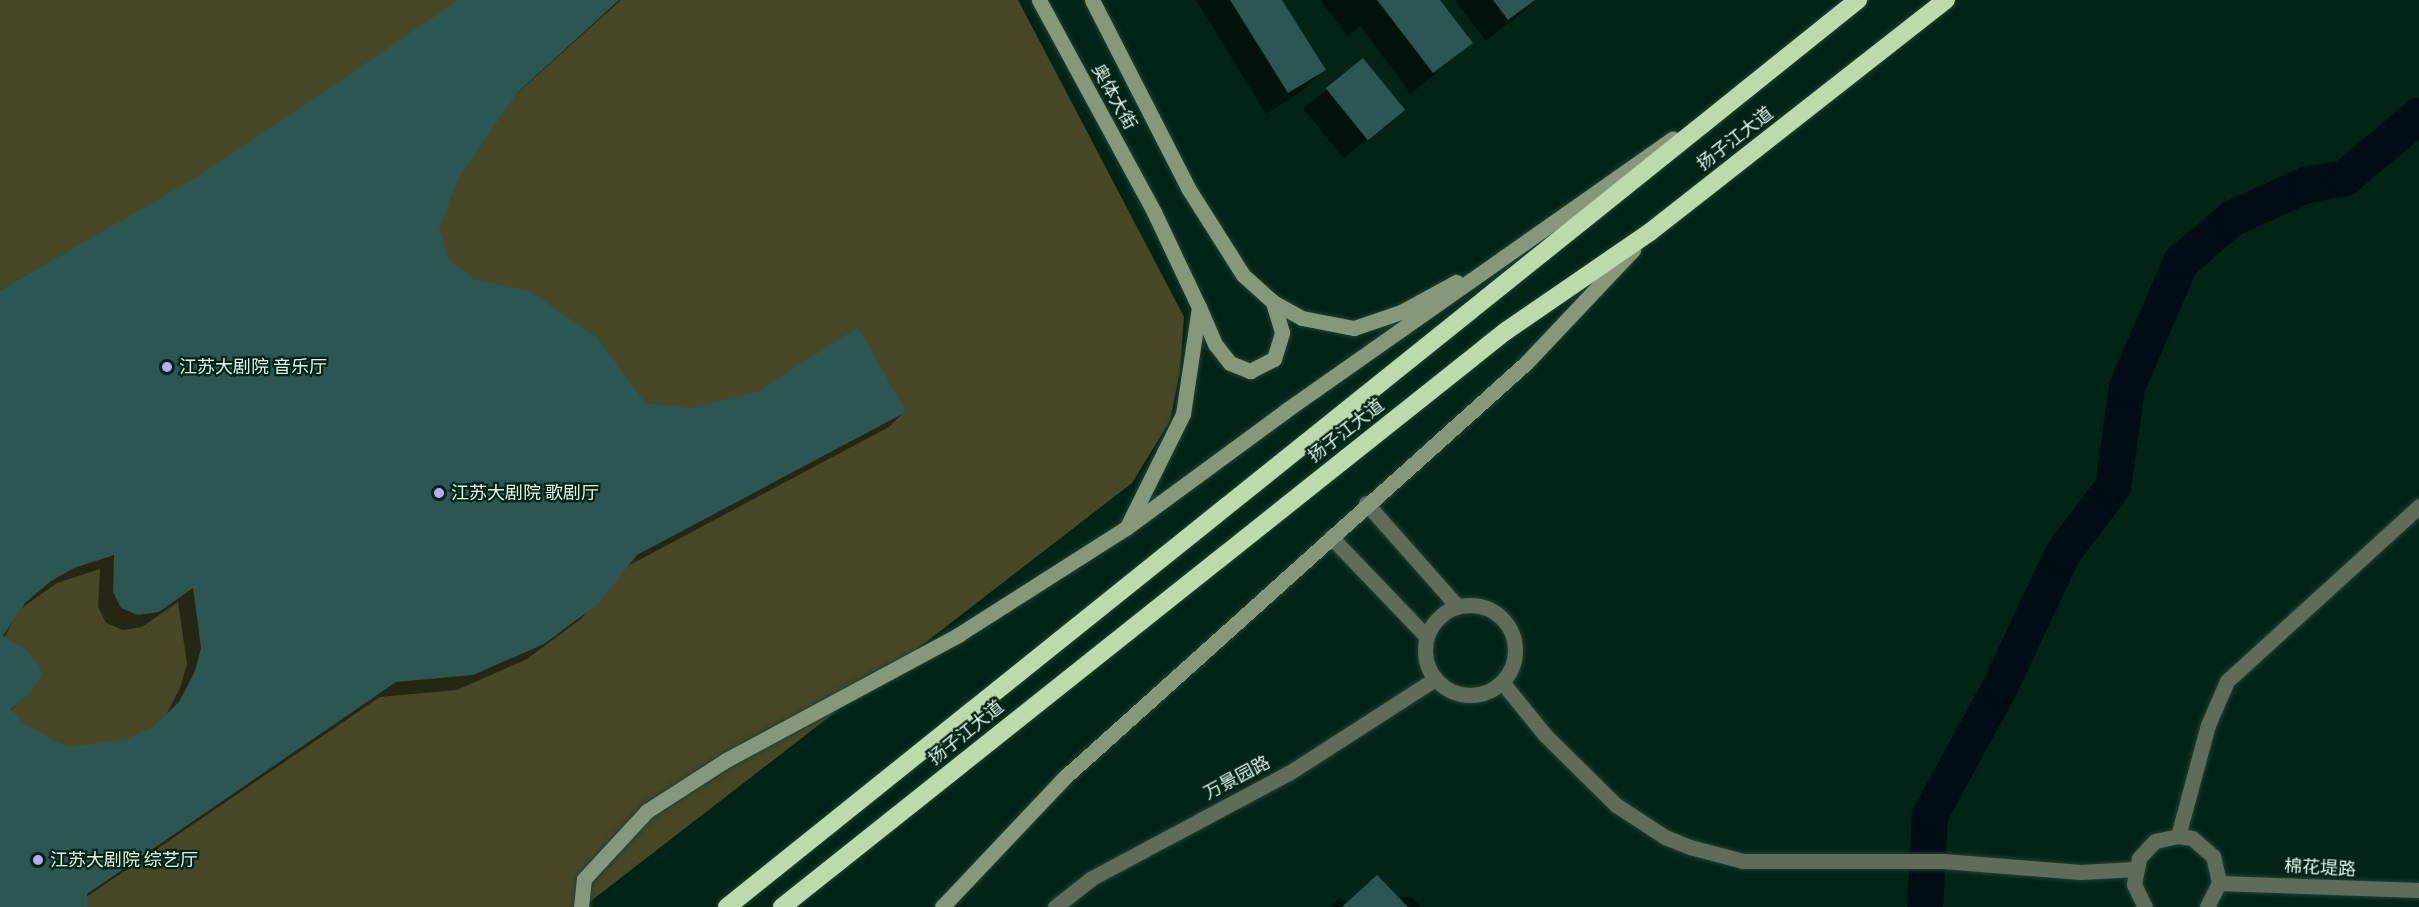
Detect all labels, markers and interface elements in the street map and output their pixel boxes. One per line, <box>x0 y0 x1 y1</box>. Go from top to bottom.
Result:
street label: 奥体大街 <box>1087 60 1141 134</box>
street label: 扬子江大道 <box>1693 103 1777 175</box>
place label: 江苏大剧院 音乐厅 <box>179 356 327 378</box>
marker: 江苏大剧院 音乐厅 <box>160 360 174 374</box>
street label: 扬子江大道 <box>1304 395 1388 467</box>
place label: 江苏大剧院 歌剧厅 <box>451 482 599 504</box>
marker: 江苏大剧院 歌剧厅 <box>432 486 446 500</box>
street label: 扬子江大道 <box>924 696 1008 770</box>
street label: 万景园路 <box>1200 752 1274 804</box>
place label: 江苏大剧院 综艺厅 <box>50 849 198 871</box>
marker: 江苏大剧院 综艺厅 <box>31 853 45 867</box>
street label: 棉花堤路 <box>2283 855 2357 881</box>

